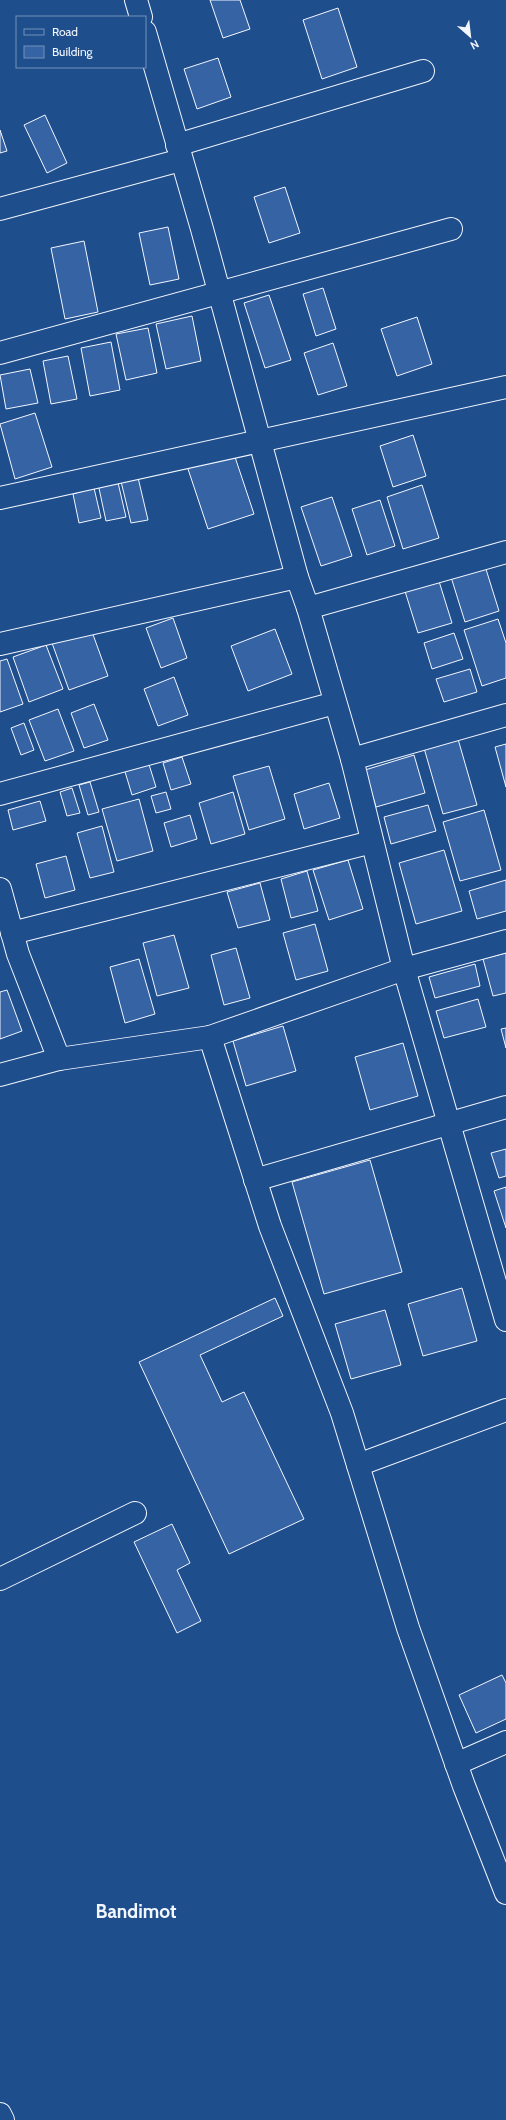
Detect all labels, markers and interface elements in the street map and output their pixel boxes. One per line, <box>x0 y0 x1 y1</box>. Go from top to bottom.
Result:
legend <box>16 16 146 68</box>
north arrow <box>450 16 490 56</box>
text: Road <box>52 24 78 39</box>
text: N <box>468 37 481 53</box>
text: Building <box>52 44 94 59</box>
district label: Bandimot <box>95 1900 177 1923</box>

